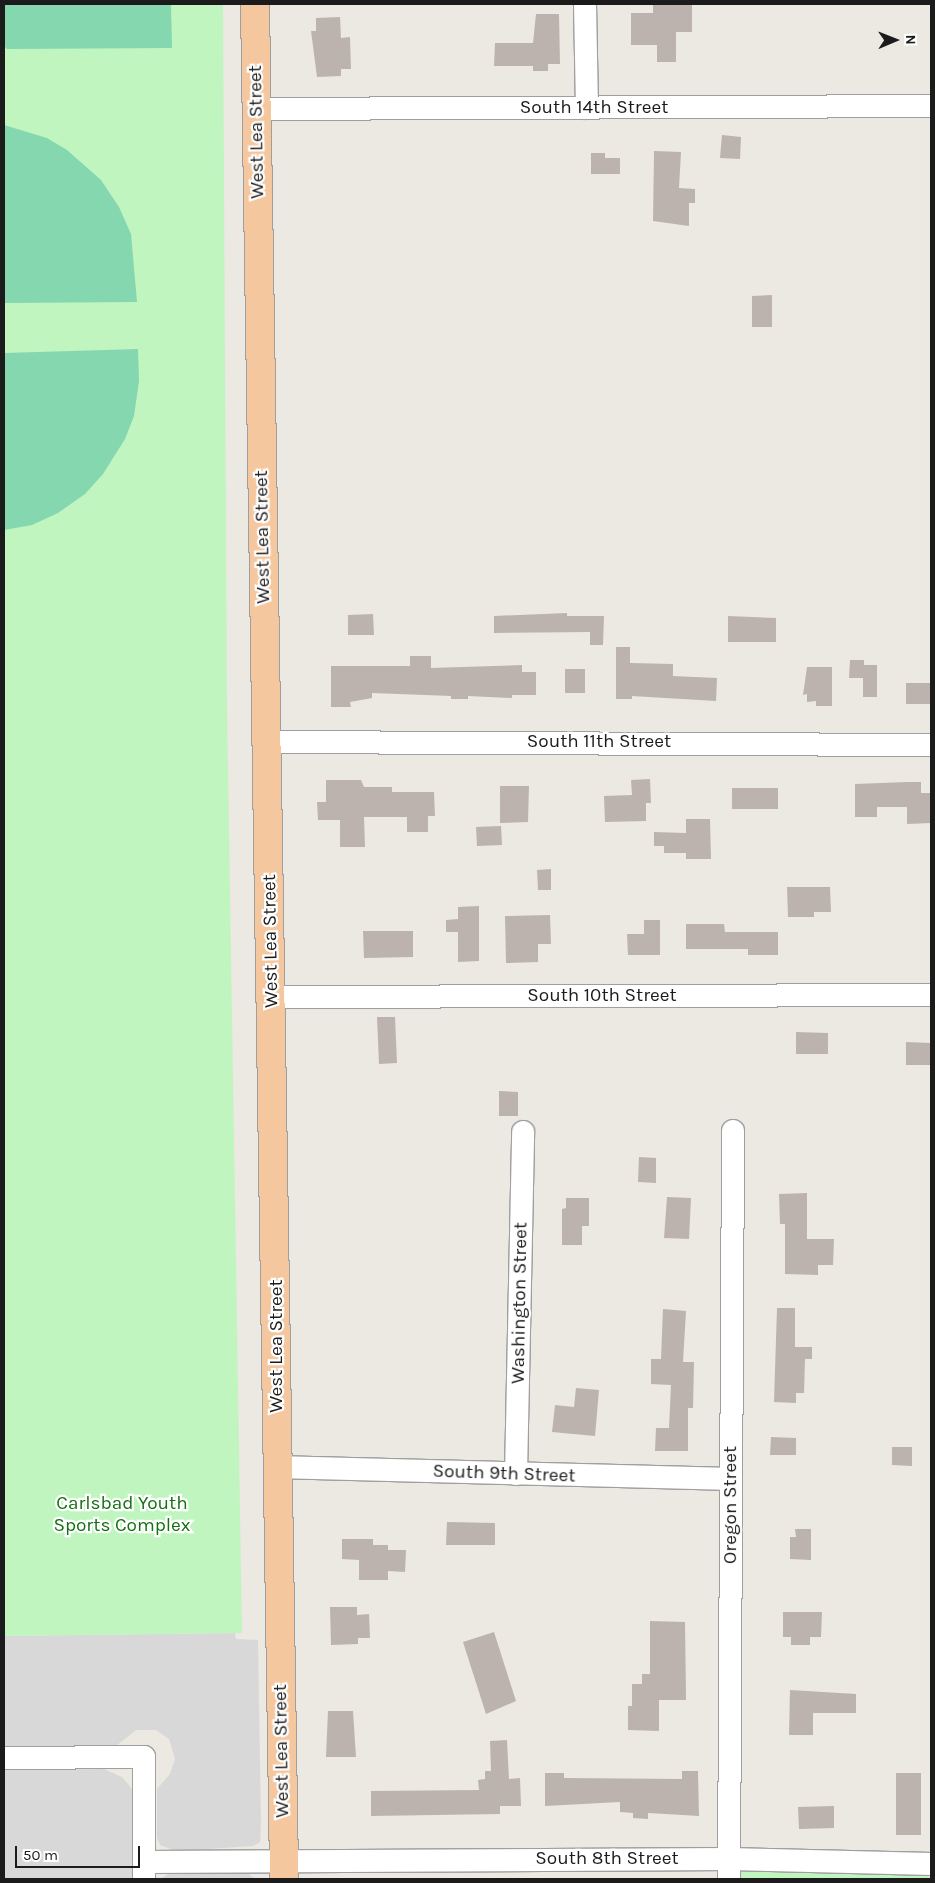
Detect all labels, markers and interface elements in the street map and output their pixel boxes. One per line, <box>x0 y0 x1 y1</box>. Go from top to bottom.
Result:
north arrow <box>870 15 920 65</box>
text: N <box>902 35 919 45</box>
street label: West Lea Street <box>244 65 270 199</box>
street label: South 14th Street <box>520 97 668 119</box>
street label: West Lea Street <box>250 470 276 604</box>
street label: South 11th Street <box>527 731 671 753</box>
street label: West Lea Street <box>258 874 284 1008</box>
street label: South 10th Street <box>527 985 677 1007</box>
street label: Washington Street <box>507 1222 533 1384</box>
street label: West Lea Street <box>266 1279 288 1413</box>
street label: Oregon Street <box>720 1446 742 1564</box>
street label: South 9th Street <box>432 1460 576 1488</box>
park label: Carlsbad Youth Sports Complex <box>53 1493 191 1537</box>
street label: West Lea Street <box>269 1684 295 1818</box>
scale bar <box>18 1836 142 1868</box>
text: 50 m <box>23 1846 58 1864</box>
street label: South 8th Street <box>535 1848 679 1870</box>

